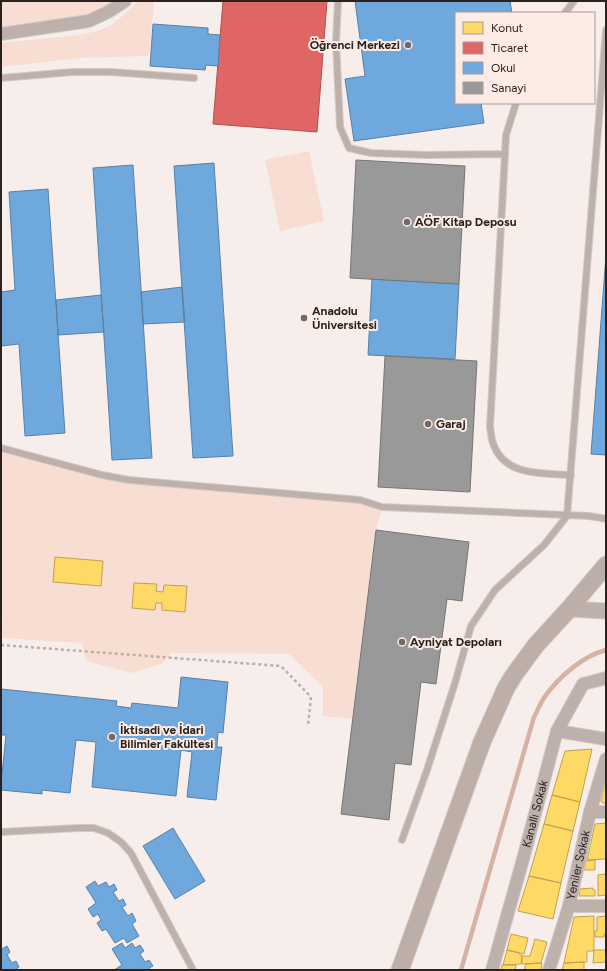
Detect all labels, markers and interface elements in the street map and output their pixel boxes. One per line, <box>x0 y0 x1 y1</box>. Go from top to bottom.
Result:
legend <box>455 12 595 104</box>
text: Konut <box>491 21 524 35</box>
place label: Öğrenci Merkezi <box>310 38 400 52</box>
marker: Öğrenci Merkezi <box>403 40 413 50</box>
text: Ticaret <box>491 41 529 55</box>
text: Okul <box>491 61 515 75</box>
text: Sanayi <box>491 81 526 95</box>
place label: AÖF Kitap Deposu <box>415 215 517 229</box>
marker: AÖF Kitap Deposu <box>402 217 412 227</box>
place label: Anadolu Üniversitesi <box>312 304 377 332</box>
marker: Anadolu Üniversitesi <box>299 313 309 323</box>
place label: Garaj <box>436 417 466 431</box>
marker: Garaj <box>423 419 433 429</box>
place label: Ayniyat Depoları <box>410 635 502 649</box>
marker: Ayniyat Depoları <box>397 637 407 647</box>
place label: İktisadi ve İdari Bilimler Fakültesi <box>120 723 213 751</box>
marker: İktisadi ve İdari Bilimler Fakültesi <box>107 732 117 742</box>
street label: Kanallı Sokak <box>519 778 551 849</box>
street label: Yeniler Sokak <box>564 829 593 901</box>

